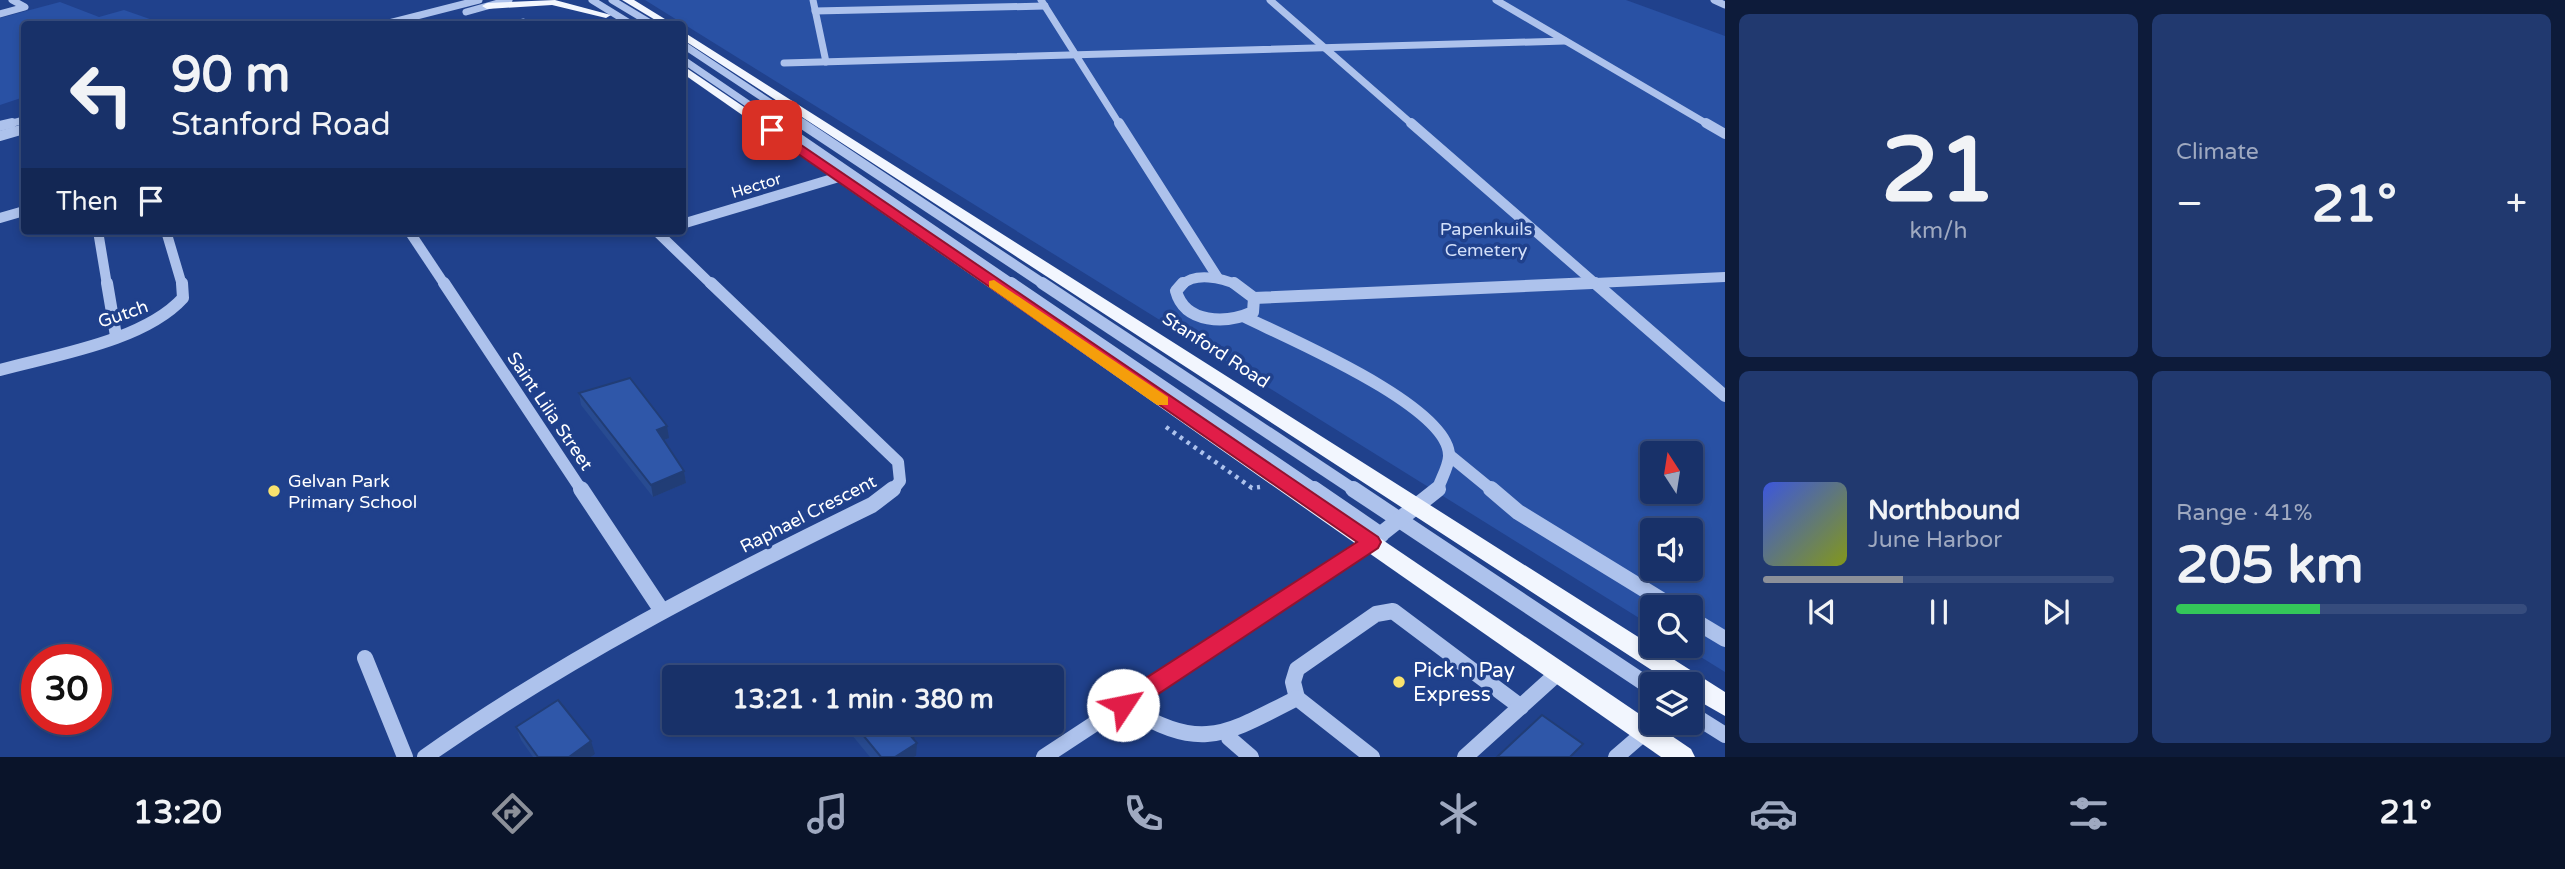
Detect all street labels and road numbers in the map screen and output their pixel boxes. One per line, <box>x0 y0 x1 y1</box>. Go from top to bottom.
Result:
street label: Hector <box>729 169 785 203</box>
street label: Gutch <box>95 295 151 333</box>
street label: Stanford Road <box>1158 307 1274 393</box>
street label: Saint Lilia Street <box>502 348 598 474</box>
street label: Raphael Crescent <box>736 470 880 558</box>

